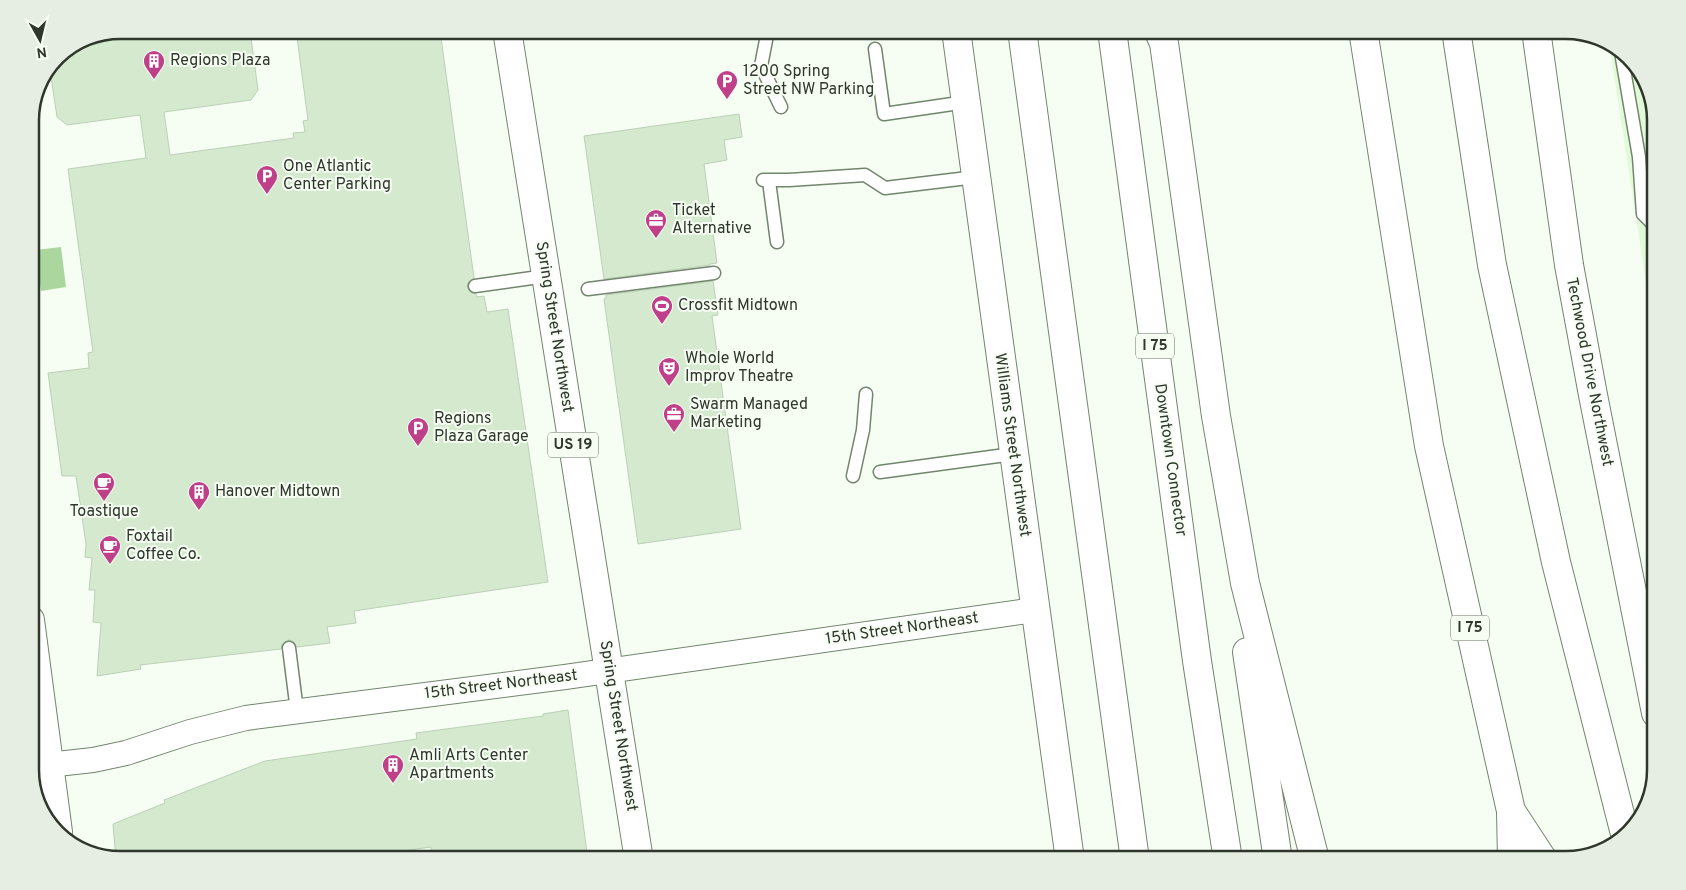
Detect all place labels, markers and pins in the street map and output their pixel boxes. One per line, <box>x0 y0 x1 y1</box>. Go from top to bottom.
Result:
building icon: Regions Plaza <box>142 49 166 80</box>
place label: Regions Plaza <box>170 51 271 71</box>
place label: 1200 Spring Street NW Parking <box>743 62 874 100</box>
parking icon: 1200 Spring Street NW Parking <box>715 69 739 100</box>
place label: One Atlantic Center Parking <box>283 157 391 195</box>
parking icon: One Atlantic Center Parking <box>255 164 279 195</box>
place label: Ticket Alternative <box>672 201 752 239</box>
office icon: Ticket Alternative <box>644 208 668 239</box>
sports icon: Crossfit Midtown <box>650 294 674 325</box>
place label: Crossfit Midtown <box>678 296 798 316</box>
place label: Whole World Improv Theatre <box>685 349 793 387</box>
theatre icon: Whole World Improv Theatre <box>657 356 681 387</box>
place label: Swarm Managed Marketing <box>690 395 808 433</box>
office icon: Swarm Managed Marketing <box>662 402 686 433</box>
place label: Regions Plaza Garage <box>434 409 529 447</box>
parking icon: Regions Plaza Garage <box>406 416 430 447</box>
cafe icon: Toastique <box>92 471 116 502</box>
building icon: Hanover Midtown <box>187 480 211 511</box>
place label: Hanover Midtown <box>215 482 340 502</box>
place label: Toastique <box>69 502 139 522</box>
place label: Foxtail Coffee Co. <box>126 527 200 565</box>
cafe icon: Foxtail Coffee Co. <box>98 534 122 565</box>
place label: Amli Arts Center Apartments <box>409 746 528 784</box>
building icon: Amli Arts Center Apartments <box>381 753 405 784</box>

